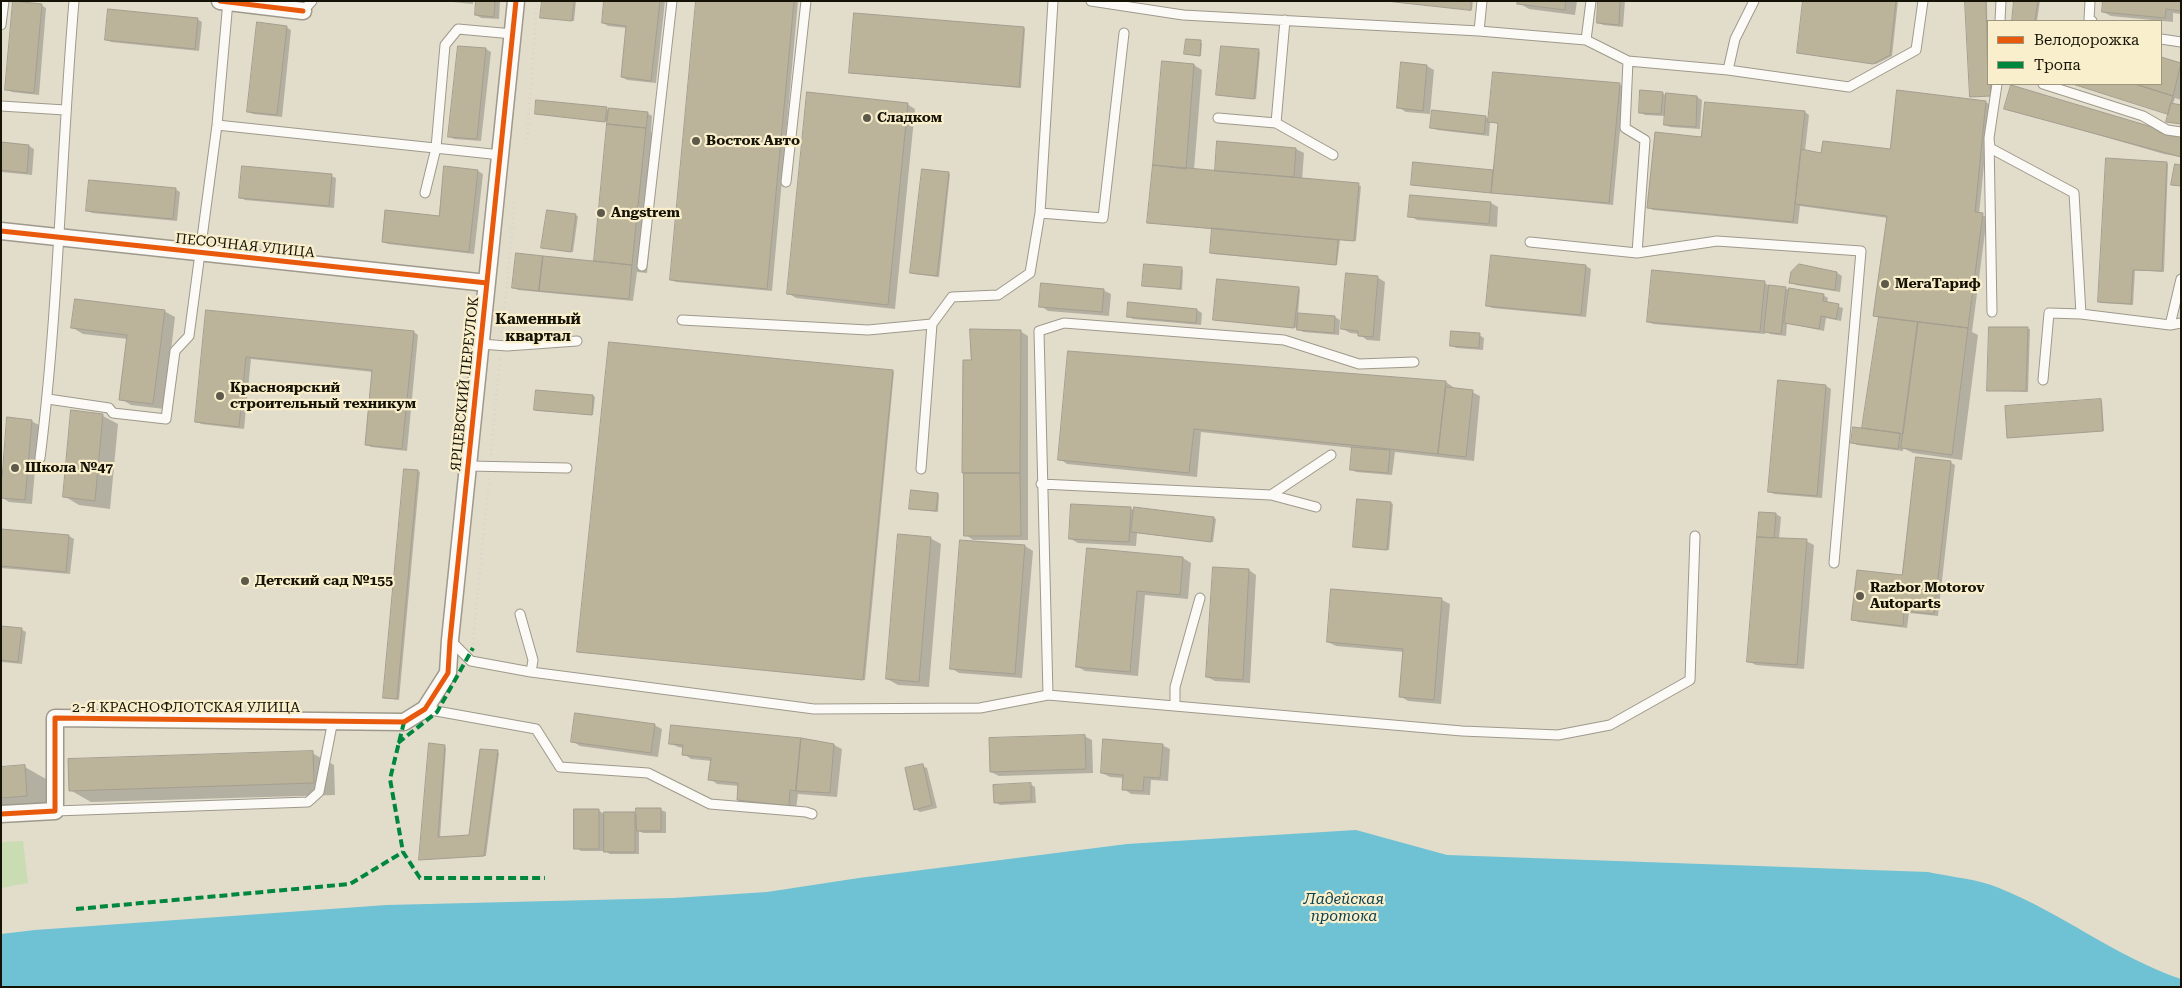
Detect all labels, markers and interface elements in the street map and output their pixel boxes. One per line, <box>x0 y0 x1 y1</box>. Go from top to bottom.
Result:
legend <box>1987 20 2162 85</box>
text: Велодорожка <box>2034 31 2139 49</box>
text: Тропа <box>2034 56 2081 74</box>
place label: Сладком <box>877 110 942 126</box>
marker: Сладком <box>861 112 873 124</box>
place label: Восток Авто <box>706 133 800 149</box>
marker: Восток Авто <box>690 135 702 147</box>
place label: Angstrem <box>611 205 680 221</box>
marker: Angstrem <box>595 207 607 219</box>
street label: ПЕСОЧНАЯ УЛИЦА <box>175 230 315 262</box>
place label: МегаТариф <box>1895 276 1981 292</box>
marker: МегаТариф <box>1879 278 1891 290</box>
street label: ЯРЦЕВСКИЙ ПЕРЕУЛОК <box>447 296 483 472</box>
district label: Каменный квартал <box>495 311 581 346</box>
place label: Красноярский строительный техникум <box>230 380 416 412</box>
marker: Красноярский строительный техникум <box>214 390 226 402</box>
place label: Школа №47 <box>25 460 113 476</box>
marker: Школа №47 <box>9 462 21 474</box>
place label: Детский сад №155 <box>255 573 393 589</box>
marker: Детский сад №155 <box>239 575 251 587</box>
place label: Razbor Motorov Autoparts <box>1870 580 1984 612</box>
marker: Razbor Motorov Autoparts <box>1854 590 1866 602</box>
street label: 2-Я КРАСНОФЛОТСКАЯ УЛИЦА <box>72 700 300 716</box>
water label: Ладейская протока <box>1304 891 1384 926</box>

